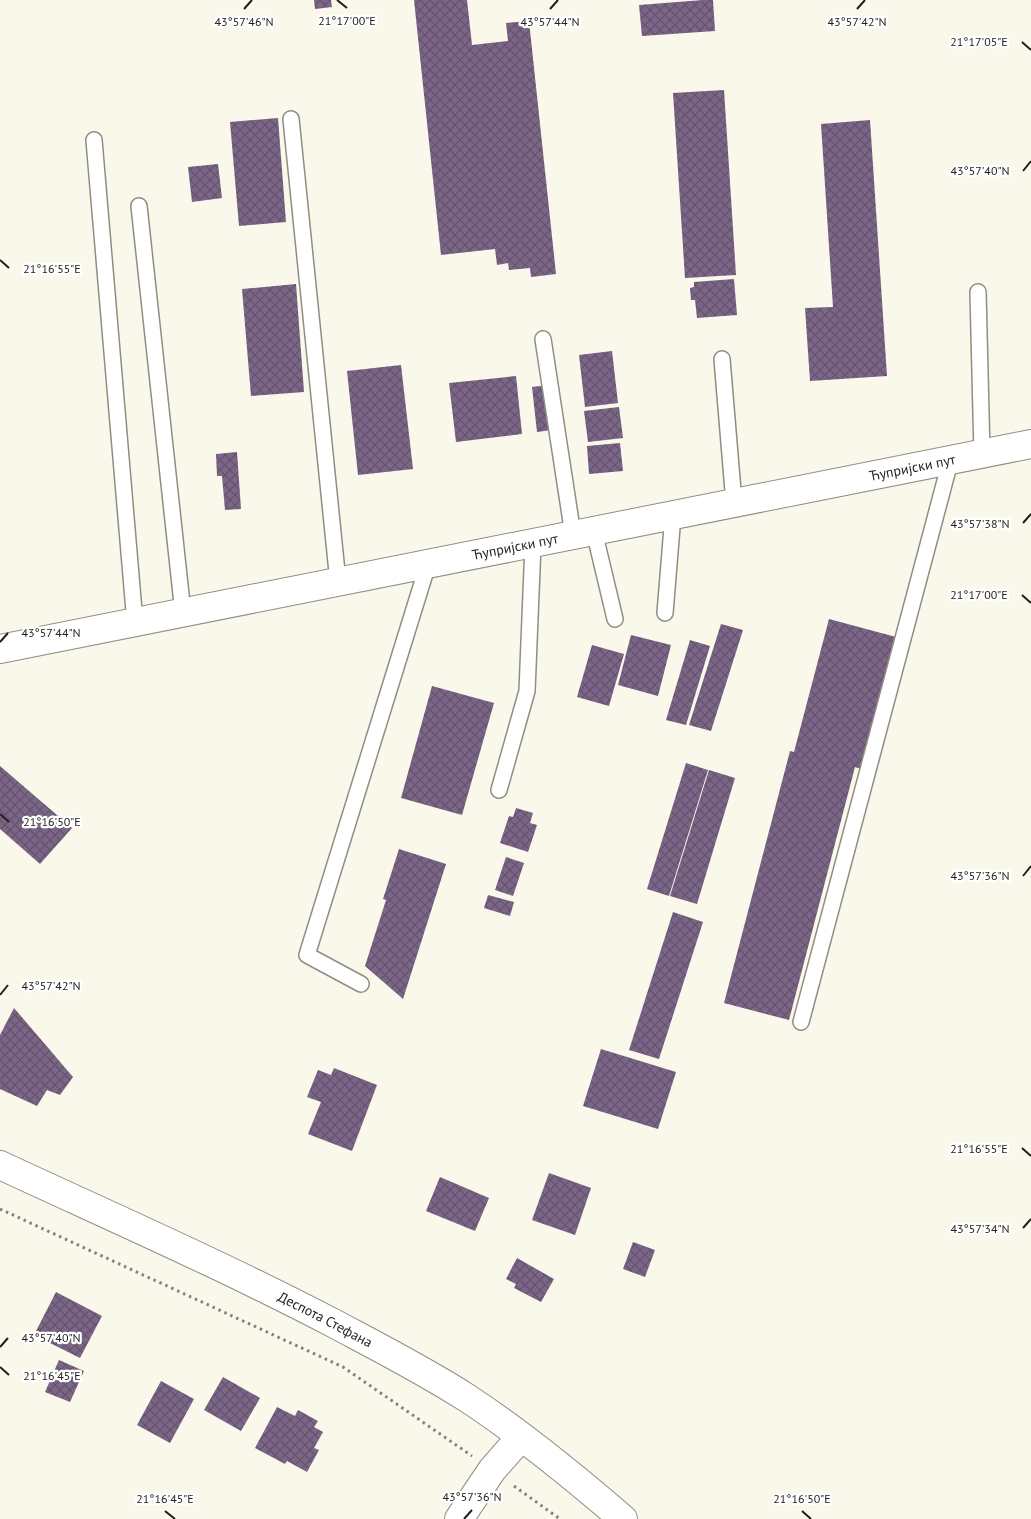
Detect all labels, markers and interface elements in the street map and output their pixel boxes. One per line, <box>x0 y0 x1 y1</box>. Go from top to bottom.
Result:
text: 21°17'00"E <box>318 13 376 28</box>
text: 43°57'46"N <box>214 14 274 29</box>
text: 43°57'44"N <box>520 14 580 29</box>
text: 43°57'42"N <box>827 14 887 29</box>
text: 21°17'05"E <box>950 34 1008 49</box>
text: 43°57'40"N <box>950 163 1010 178</box>
text: 21°16'55"E <box>23 261 81 276</box>
street label: Ћупријски пут <box>867 450 957 485</box>
text: 43°57'38"N <box>950 516 1010 531</box>
street label: Ћупријски пут <box>470 529 560 564</box>
text: 21°17'00"E <box>950 587 1008 602</box>
text: 43°57'44"N <box>21 625 81 640</box>
text: 21°16'50"E <box>23 814 81 829</box>
text: 43°57'36"N <box>950 868 1010 883</box>
text: 43°57'42"N <box>21 978 81 993</box>
text: 21°16'55"E <box>950 1141 1008 1156</box>
text: 43°57'34"N <box>950 1221 1010 1236</box>
street label: Деспота Стефана <box>275 1287 376 1351</box>
text: 43°57'40"N <box>21 1330 81 1345</box>
text: 21°16'45"E <box>23 1368 81 1383</box>
text: 43°57'36"N <box>442 1489 502 1504</box>
text: 21°16'45"E <box>136 1491 194 1506</box>
text: 21°16'50"E <box>773 1491 831 1506</box>

